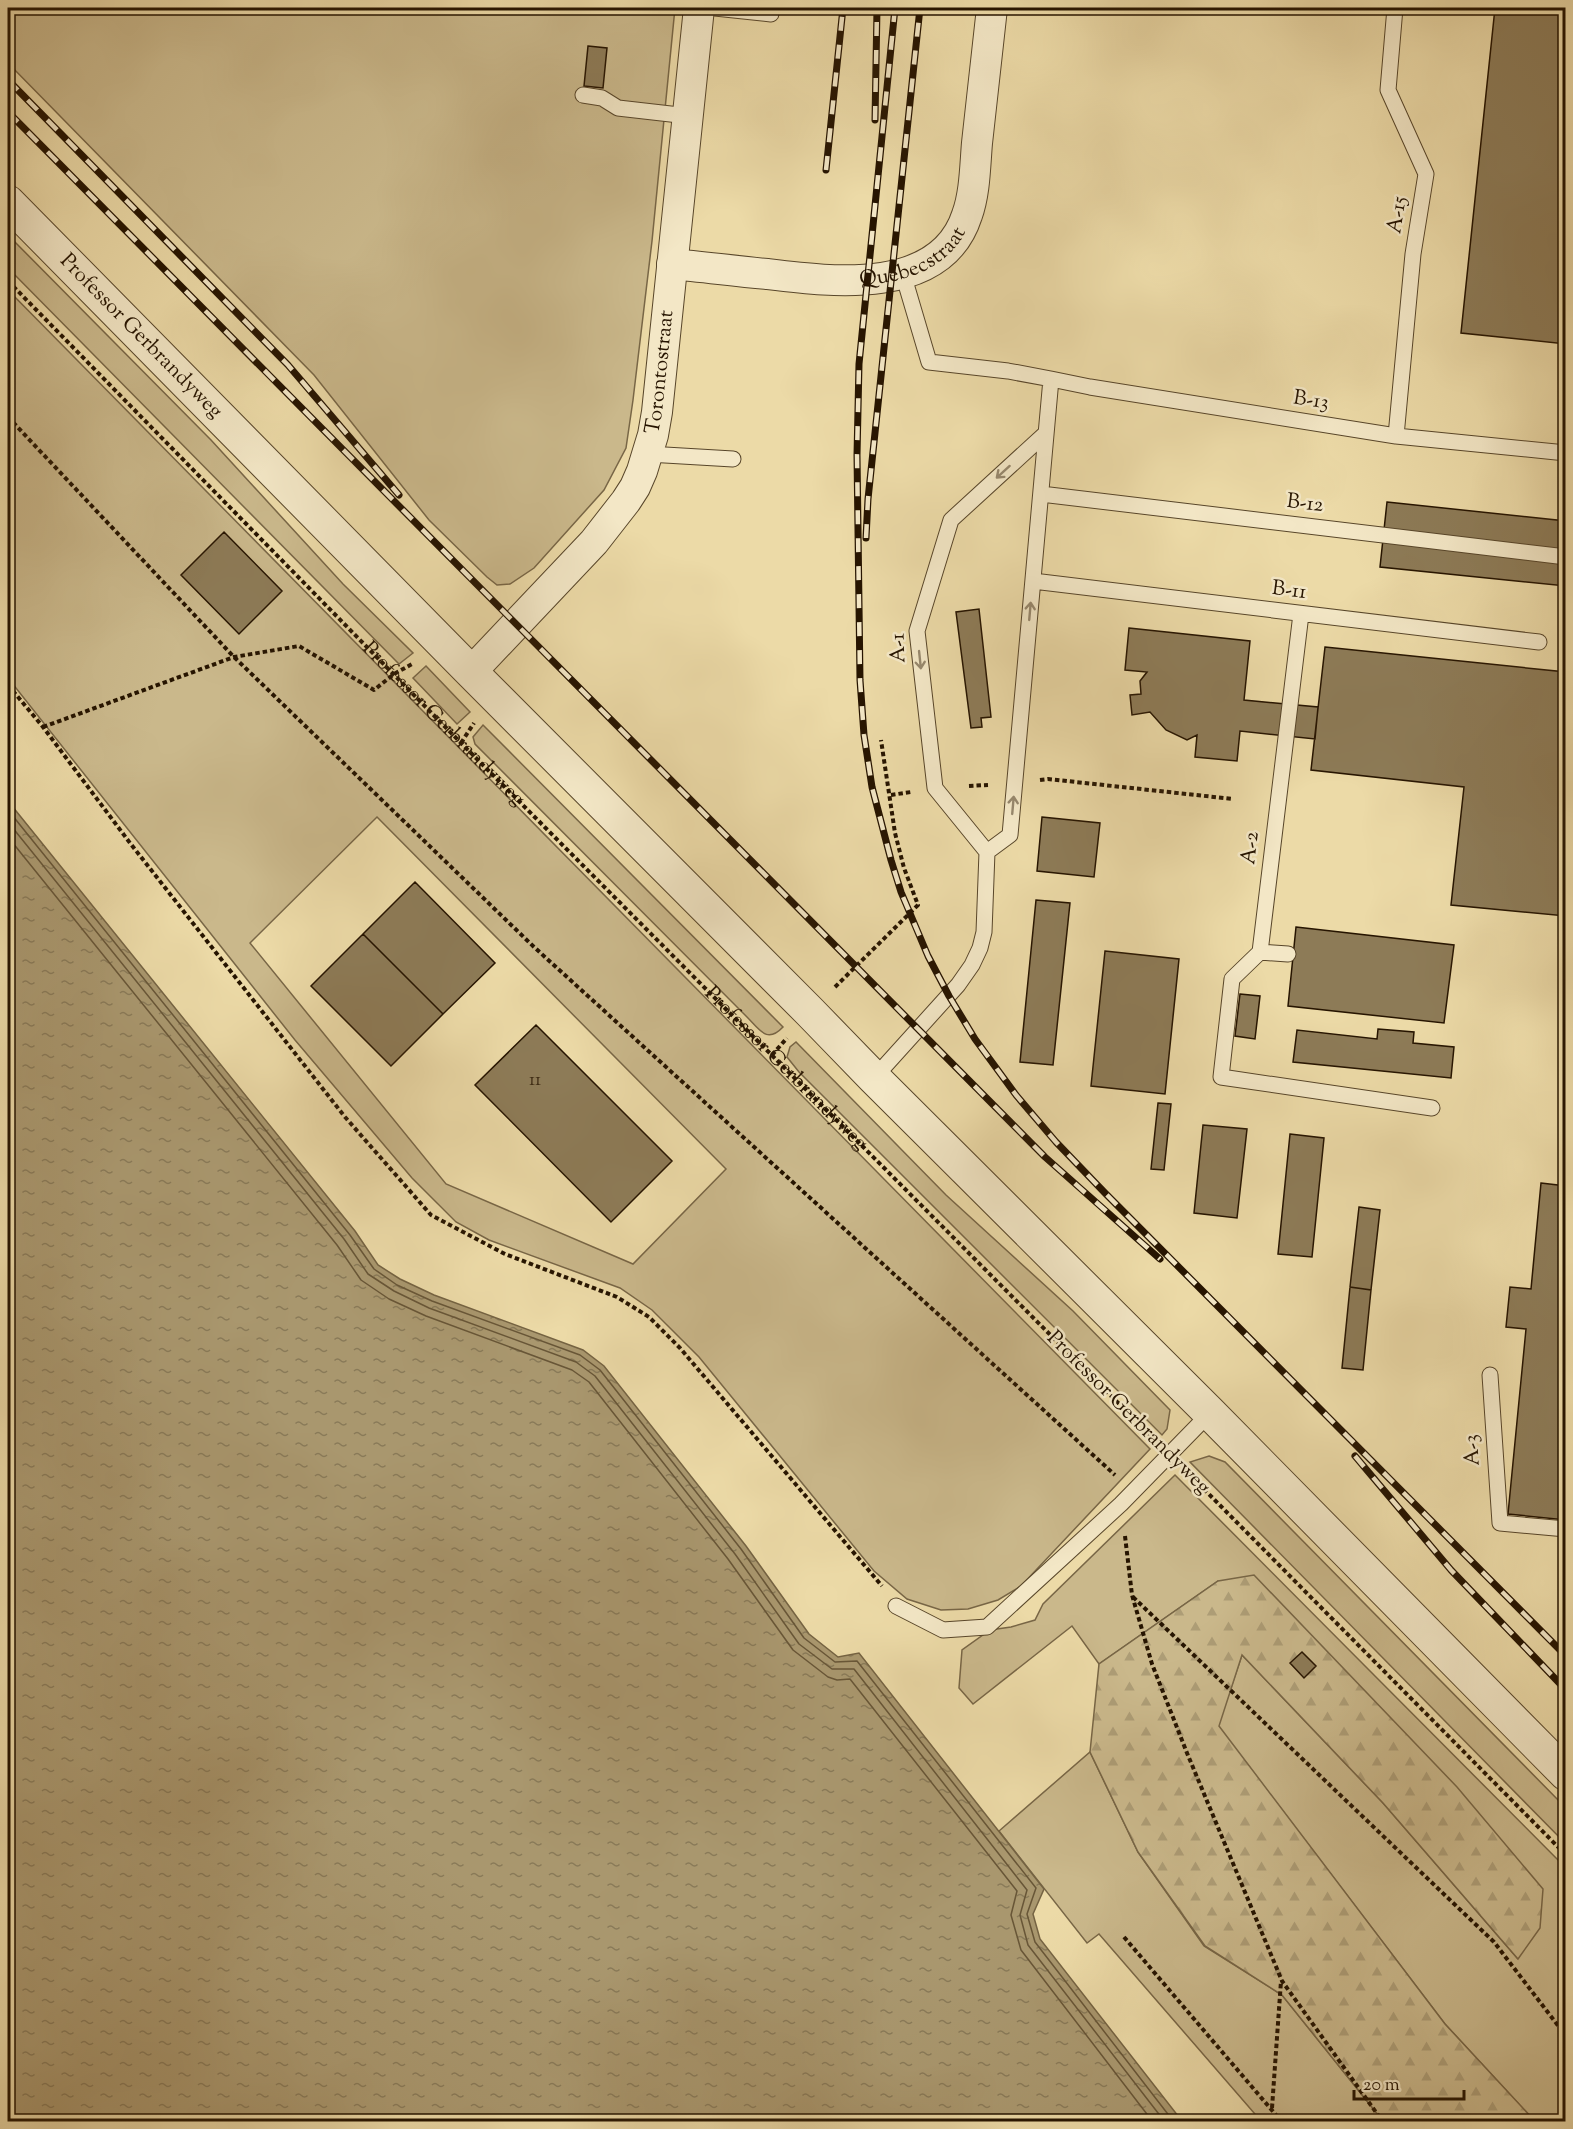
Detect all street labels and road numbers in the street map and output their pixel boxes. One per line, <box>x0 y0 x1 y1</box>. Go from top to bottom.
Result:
street label: A-15 <box>1380 194 1416 236</box>
street label: Quebecstraat <box>858 222 974 295</box>
street label: Professor Gerbrandyweg <box>52 247 229 426</box>
street label: Torontostraat <box>638 309 682 437</box>
street label: B-13 <box>1291 383 1331 419</box>
street label: B-12 <box>1285 487 1325 521</box>
street label: B-11 <box>1270 574 1308 608</box>
street label: A-1 <box>883 632 915 664</box>
street label: Professor Gerbrandyweg <box>355 635 531 813</box>
street label: A-2 <box>1234 830 1268 866</box>
street label: Professor Gerbrandyweg <box>697 980 874 1158</box>
street label: Professor Gerbrandyweg <box>1039 1324 1217 1502</box>
street label: A-3 <box>1457 1433 1489 1467</box>

